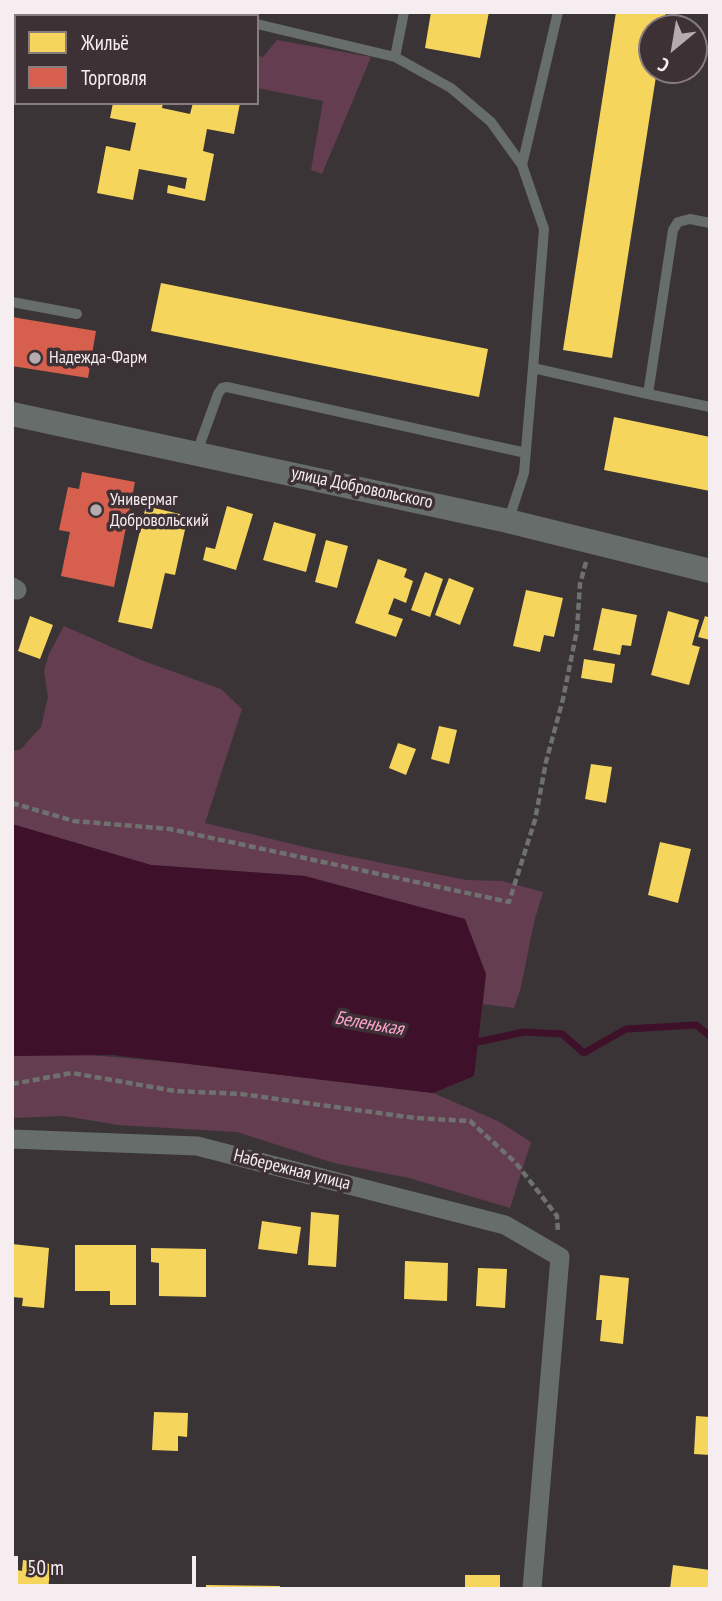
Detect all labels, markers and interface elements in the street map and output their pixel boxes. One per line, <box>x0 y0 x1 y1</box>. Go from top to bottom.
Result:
legend <box>14 14 259 105</box>
north arrow <box>638 14 708 84</box>
text: Жильё <box>81 29 129 56</box>
text: С <box>654 53 673 78</box>
text: Торговля <box>81 64 147 91</box>
place label: Надежда-Фарм <box>49 347 147 369</box>
marker: Надежда-Фарм <box>27 350 43 366</box>
street label: улица Добровольского <box>289 462 435 514</box>
place label: Универмаг Добровольский <box>110 489 209 532</box>
marker: Универмаг Добровольский <box>88 502 104 518</box>
water label: Беленькая <box>333 1007 405 1041</box>
street label: Набережная улица <box>231 1145 353 1195</box>
scale bar <box>18 1542 200 1586</box>
text: 50 m <box>27 1554 64 1581</box>

